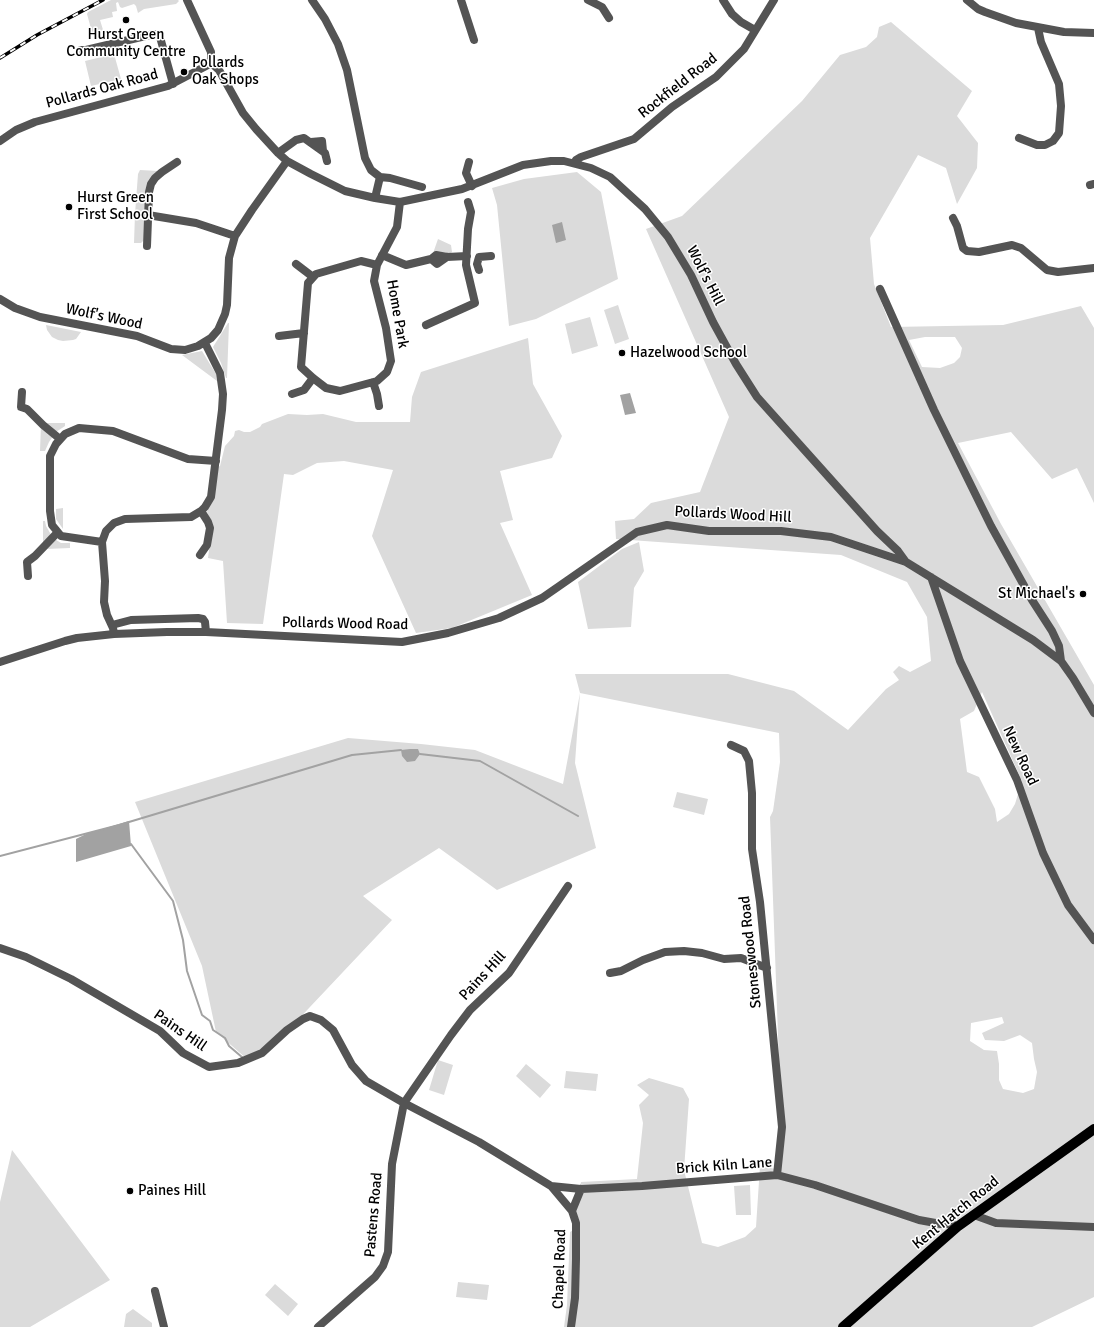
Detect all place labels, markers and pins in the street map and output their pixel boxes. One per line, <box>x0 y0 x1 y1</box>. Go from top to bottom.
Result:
marker: Hurst Green Community Centre <box>121 15 131 25</box>
place label: Hurst Green Community Centre <box>66 26 186 61</box>
place label: Pollards Oak Shops <box>192 54 259 89</box>
marker: Pollards Oak Shops <box>179 67 189 77</box>
place label: Hurst Green First School <box>77 189 154 224</box>
marker: Hurst Green First School <box>64 202 74 212</box>
place label: Hazelwood School <box>630 344 747 362</box>
marker: Hazelwood School <box>617 348 627 358</box>
place label: St Michael's <box>998 585 1075 603</box>
marker: St Michael's <box>1078 589 1088 599</box>
place label: Paines Hill <box>138 1182 206 1200</box>
marker: Paines Hill <box>125 1186 135 1196</box>

